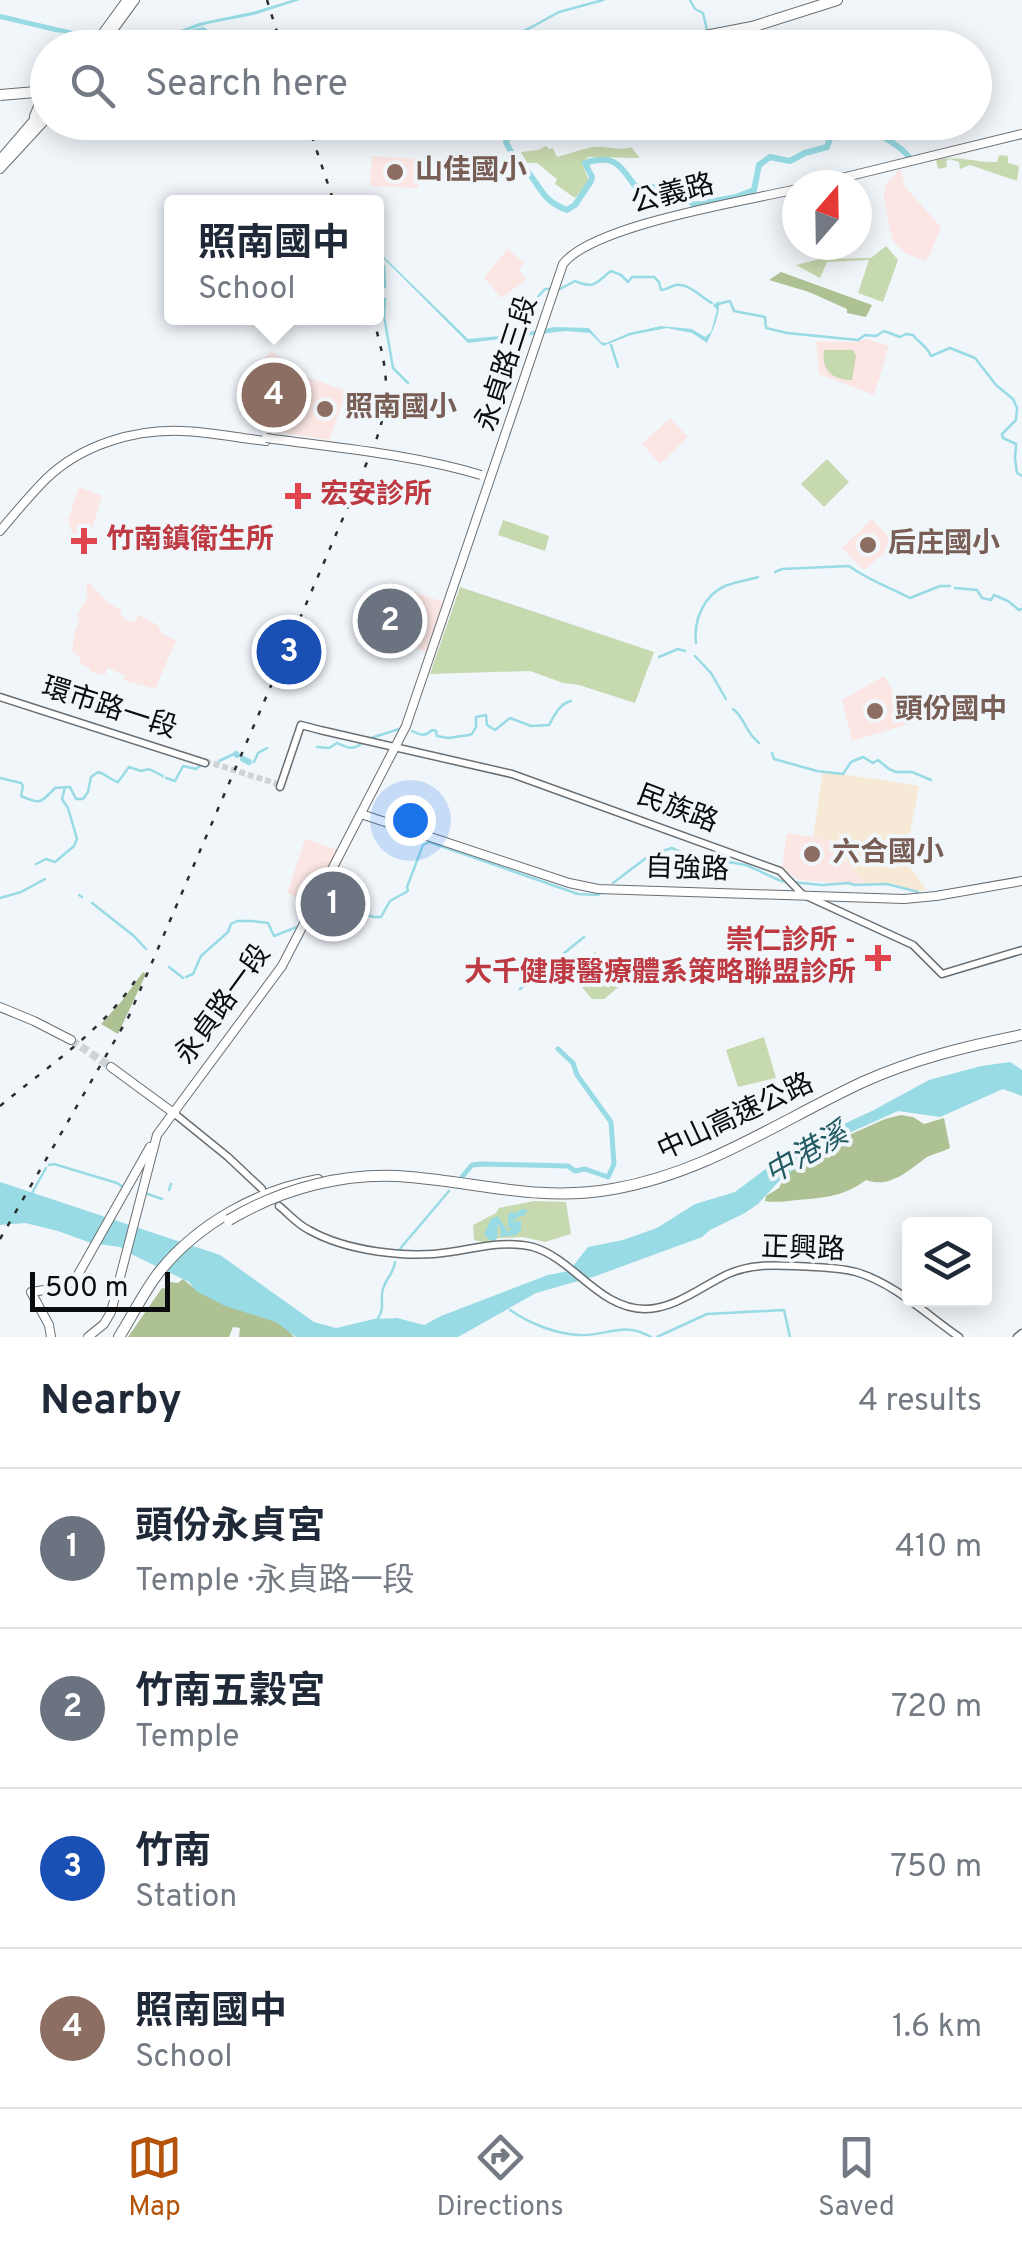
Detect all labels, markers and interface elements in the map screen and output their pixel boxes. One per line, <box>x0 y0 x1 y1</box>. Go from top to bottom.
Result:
search box <box>30 30 992 140</box>
icon: search <box>65 58 120 113</box>
text: Search here <box>145 61 348 110</box>
place label: 山佳國小 <box>415 154 527 190</box>
marker: 山佳國小 <box>384 161 406 183</box>
street label: 公義路 <box>628 167 718 223</box>
north arrow <box>782 170 872 260</box>
popup <box>164 195 384 325</box>
text: 照南國中 <box>198 221 350 270</box>
text: School <box>198 270 296 310</box>
street label: 永貞路三段 <box>469 292 547 436</box>
pin: 4 <box>242 358 306 432</box>
place label: 照南國小 <box>345 391 457 427</box>
marker: 照南國小 <box>314 398 336 420</box>
place label: 宏安診所 <box>320 478 432 514</box>
marker: 宏安診所 <box>285 483 311 509</box>
place label: 竹南鎮衛生所 <box>106 523 274 559</box>
place label: 后庄國小 <box>888 527 1000 563</box>
marker: 竹南鎮衛生所 <box>71 528 97 554</box>
marker: 后庄國小 <box>857 534 879 556</box>
pin: 2 <box>358 584 422 658</box>
pin: 3 <box>256 614 322 690</box>
street label: 環市路一段 <box>37 670 181 748</box>
place label: 頭份國中 <box>895 693 1007 729</box>
marker: 頭份國中 <box>864 700 886 722</box>
street label: 民族路 <box>631 778 723 842</box>
your location <box>385 795 436 846</box>
place label: 六合國小 <box>832 836 944 872</box>
marker: 六合國小 <box>801 843 823 865</box>
street label: 自強路 <box>644 851 730 889</box>
pin: 1 <box>300 866 366 942</box>
place label: 崇仁診所 - 大千健康醫療體系策略聯盟診所 <box>464 924 856 992</box>
street label: 永貞路一段 <box>168 938 280 1072</box>
marker: 崇仁診所 - 大千健康醫療體系策略聯盟診所 <box>865 945 891 971</box>
street label: 中山高速公路 <box>652 1066 820 1170</box>
water label: 中港溪 <box>759 1114 859 1194</box>
map controls <box>902 1217 992 1307</box>
button: layers <box>902 1217 992 1307</box>
street label: 正興路 <box>760 1231 846 1269</box>
scale bar <box>30 1267 170 1312</box>
text: 500 m <box>45 1271 128 1307</box>
text: Nearby <box>40 1376 182 1429</box>
text: 4 results <box>858 1382 982 1422</box>
text: 頭份永貞宮 <box>135 1504 325 1553</box>
text: 1 <box>66 1528 79 1568</box>
text: 410 m <box>895 1528 982 1568</box>
text: Temple · 永貞路一段 <box>135 1562 415 1602</box>
text: 竹南五穀宮 <box>135 1669 325 1718</box>
text: 2 <box>63 1688 82 1728</box>
text: 720 m <box>891 1688 982 1728</box>
text: Temple <box>135 1718 240 1758</box>
text: 竹南 <box>135 1829 211 1878</box>
text: 3 <box>63 1848 82 1888</box>
text: 750 m <box>890 1848 982 1888</box>
text: Station <box>135 1878 237 1918</box>
text: 照南國中 <box>135 1989 287 2038</box>
text: 4 <box>62 2008 83 2048</box>
text: 1.6 km <box>892 2008 982 2048</box>
text: School <box>135 2038 233 2078</box>
tab: Map <box>127 2130 182 2226</box>
tab: Directions <box>436 2130 564 2226</box>
tab: Saved <box>818 2130 895 2226</box>

